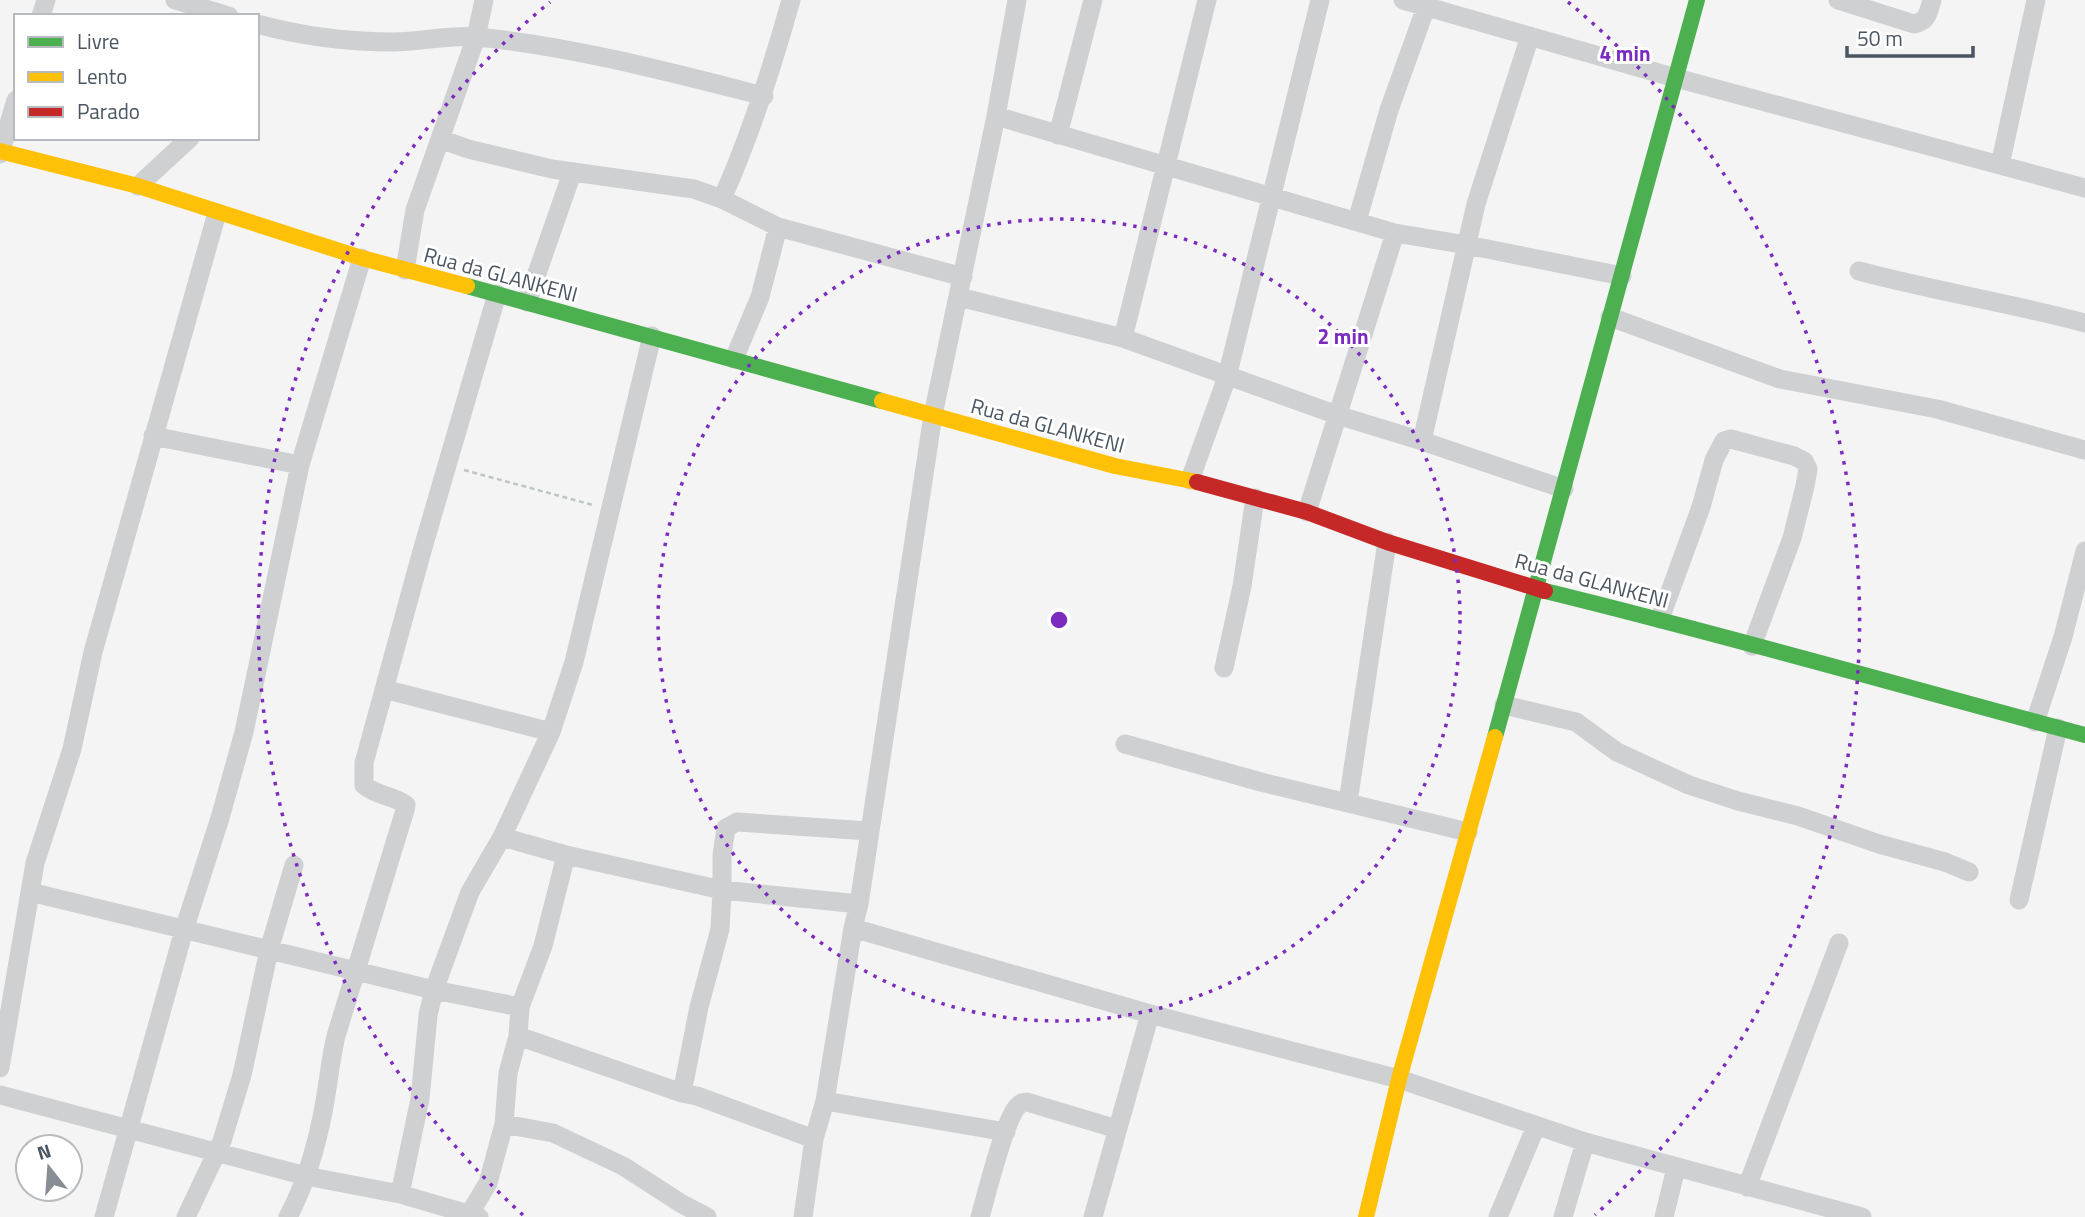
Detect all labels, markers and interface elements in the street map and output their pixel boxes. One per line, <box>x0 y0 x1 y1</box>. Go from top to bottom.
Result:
legend <box>14 14 259 140</box>
scale bar <box>1847 14 1973 58</box>
text: 50 m <box>1857 22 1903 54</box>
text: Livre <box>77 25 119 57</box>
text: 4 min <box>1599 37 1651 69</box>
text: Lento <box>77 60 127 92</box>
text: Parado <box>77 95 140 127</box>
street label: Rua da GLANKENI <box>421 238 581 310</box>
text: 2 min <box>1317 320 1369 352</box>
street label: Rua da GLANKENI <box>968 389 1128 461</box>
street label: Rua da GLANKENI <box>1512 544 1672 616</box>
centre of rings <box>1047 608 1071 632</box>
north arrow <box>14 1133 84 1203</box>
text: N <box>33 1135 54 1167</box>

